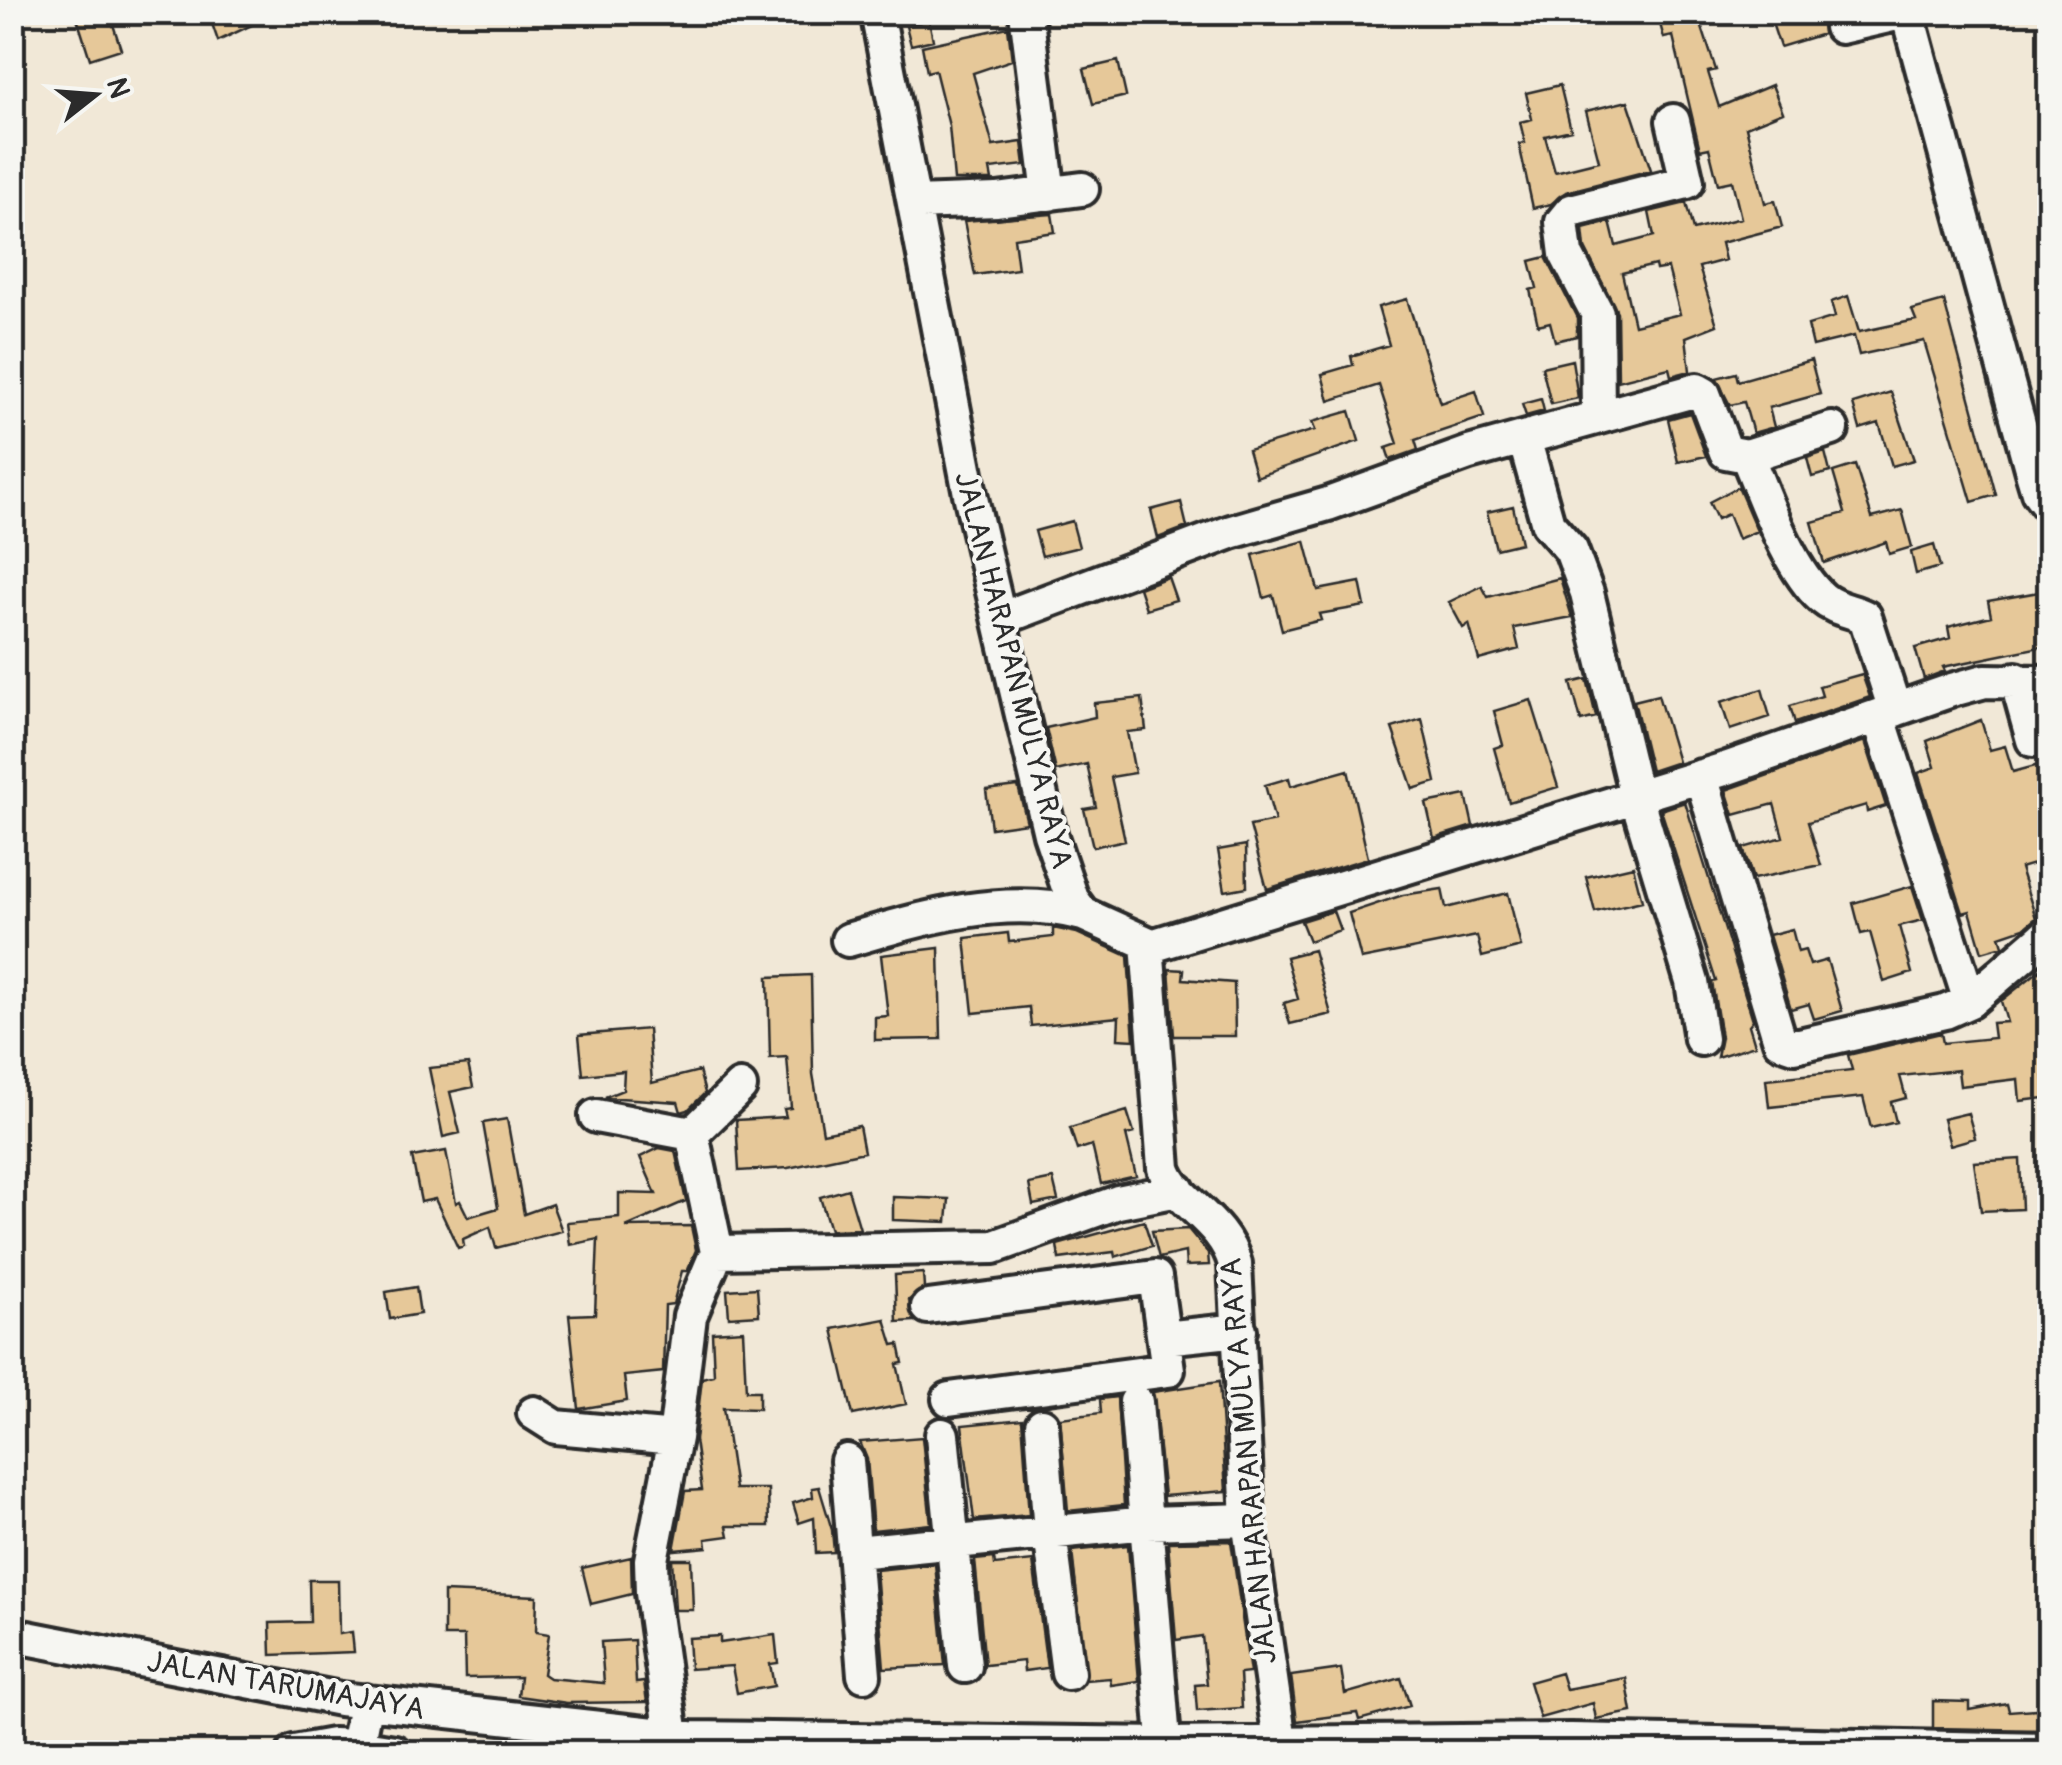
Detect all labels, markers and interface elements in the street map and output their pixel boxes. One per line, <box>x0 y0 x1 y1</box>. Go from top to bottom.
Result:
north arrow <box>45 45 145 145</box>
text: N <box>98 74 137 102</box>
street label: JALAN HARAPAN MULYA RAYA <box>946 468 1081 872</box>
street label: JALAN HARAPAN MULYA RAYA <box>1212 1256 1285 1665</box>
street label: JALAN TARUMAJAYA <box>144 1643 428 1728</box>

